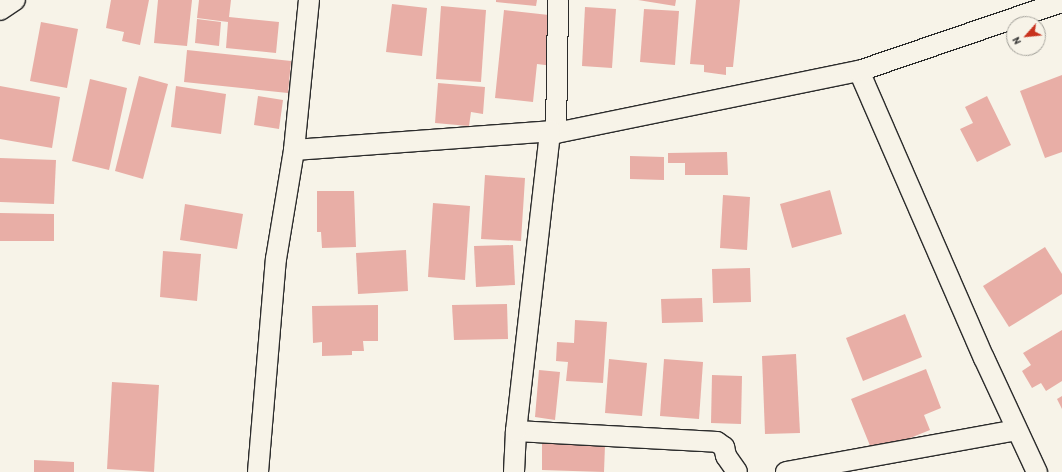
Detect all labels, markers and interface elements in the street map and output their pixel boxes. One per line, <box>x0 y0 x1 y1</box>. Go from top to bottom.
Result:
north arrow <box>1006 16 1046 56</box>
text: N <box>1009 35 1024 47</box>

